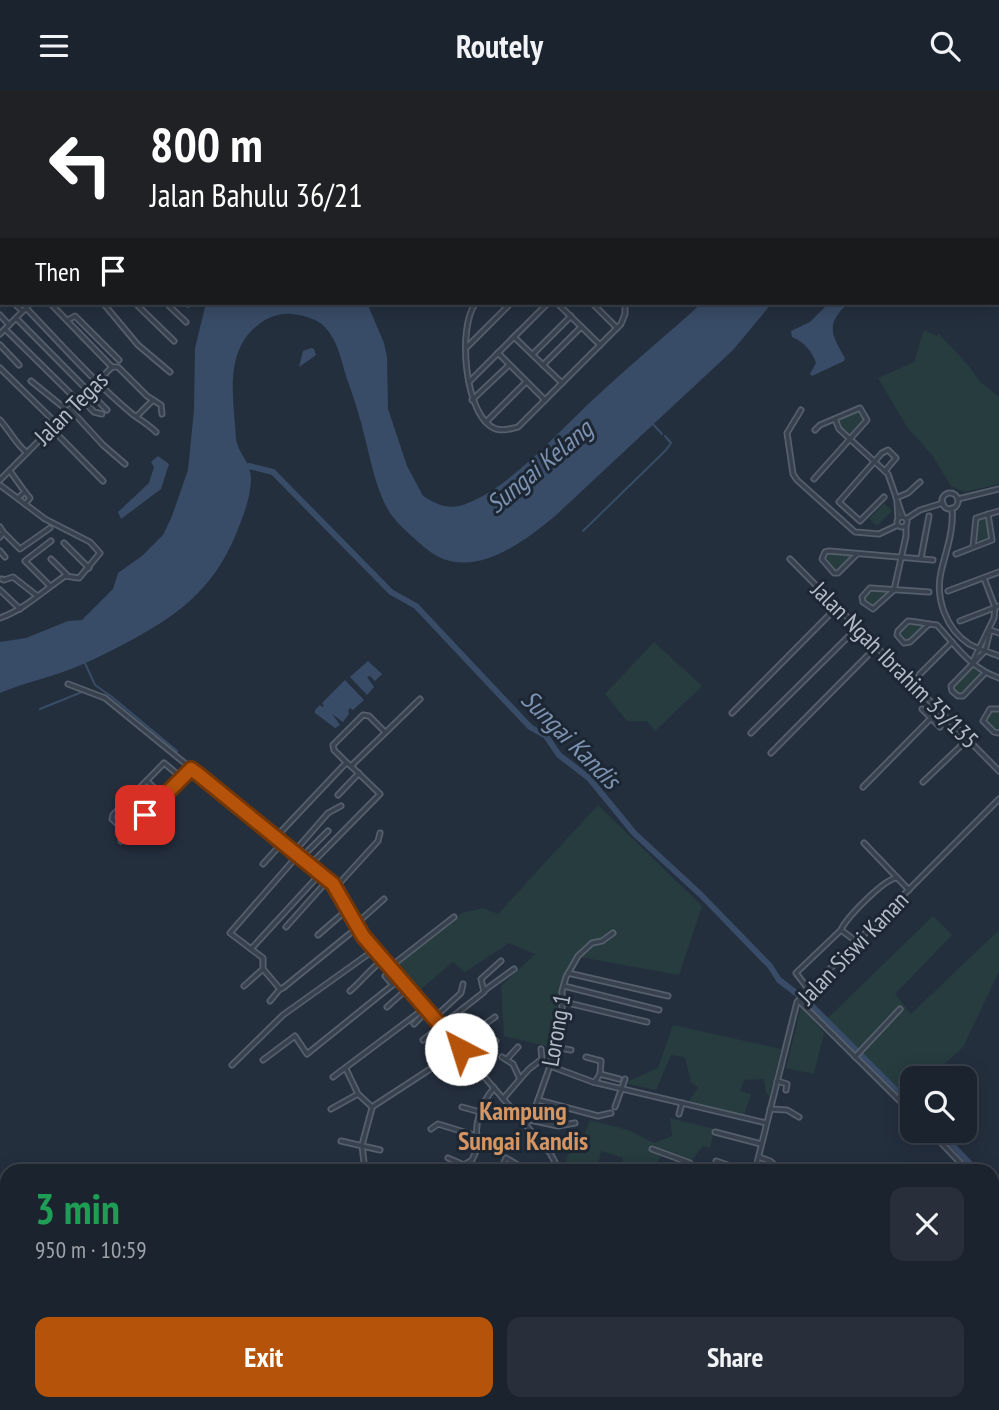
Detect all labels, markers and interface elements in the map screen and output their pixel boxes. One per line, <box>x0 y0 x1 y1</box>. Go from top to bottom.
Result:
text: Routely <box>456 25 543 67</box>
icon: menu <box>35 27 73 65</box>
icon: search <box>926 27 964 65</box>
text: 800 m <box>150 112 263 176</box>
icon: left <box>35 119 126 210</box>
text: Jalan Bahulu 36/21 <box>150 174 363 216</box>
icon: arrive <box>94 252 132 290</box>
text: Then <box>35 255 80 288</box>
street label: Jalan Tegas <box>27 365 114 452</box>
water label: Sungai Kelang <box>479 411 600 520</box>
street label: Jalan Ngah Ibrahim 35/135 <box>804 574 985 755</box>
water label: Sungai Kandis <box>515 683 629 797</box>
pin <box>115 785 175 845</box>
icon: arrive <box>126 796 164 834</box>
street label: Jalan Siswi Kanan <box>790 885 915 1012</box>
street label: Lorong 1 <box>534 991 578 1069</box>
position arrow <box>424 1012 498 1086</box>
map controls <box>900 1066 977 1143</box>
button: search <box>900 1066 977 1143</box>
district label: Kampung Sungai Kandis <box>458 1094 588 1157</box>
text: 3 min <box>35 1181 120 1236</box>
button: close <box>890 1187 964 1261</box>
text: 950 m · 10:59 <box>35 1235 147 1264</box>
button: Exit <box>35 1317 493 1397</box>
button: Share <box>507 1317 964 1397</box>

